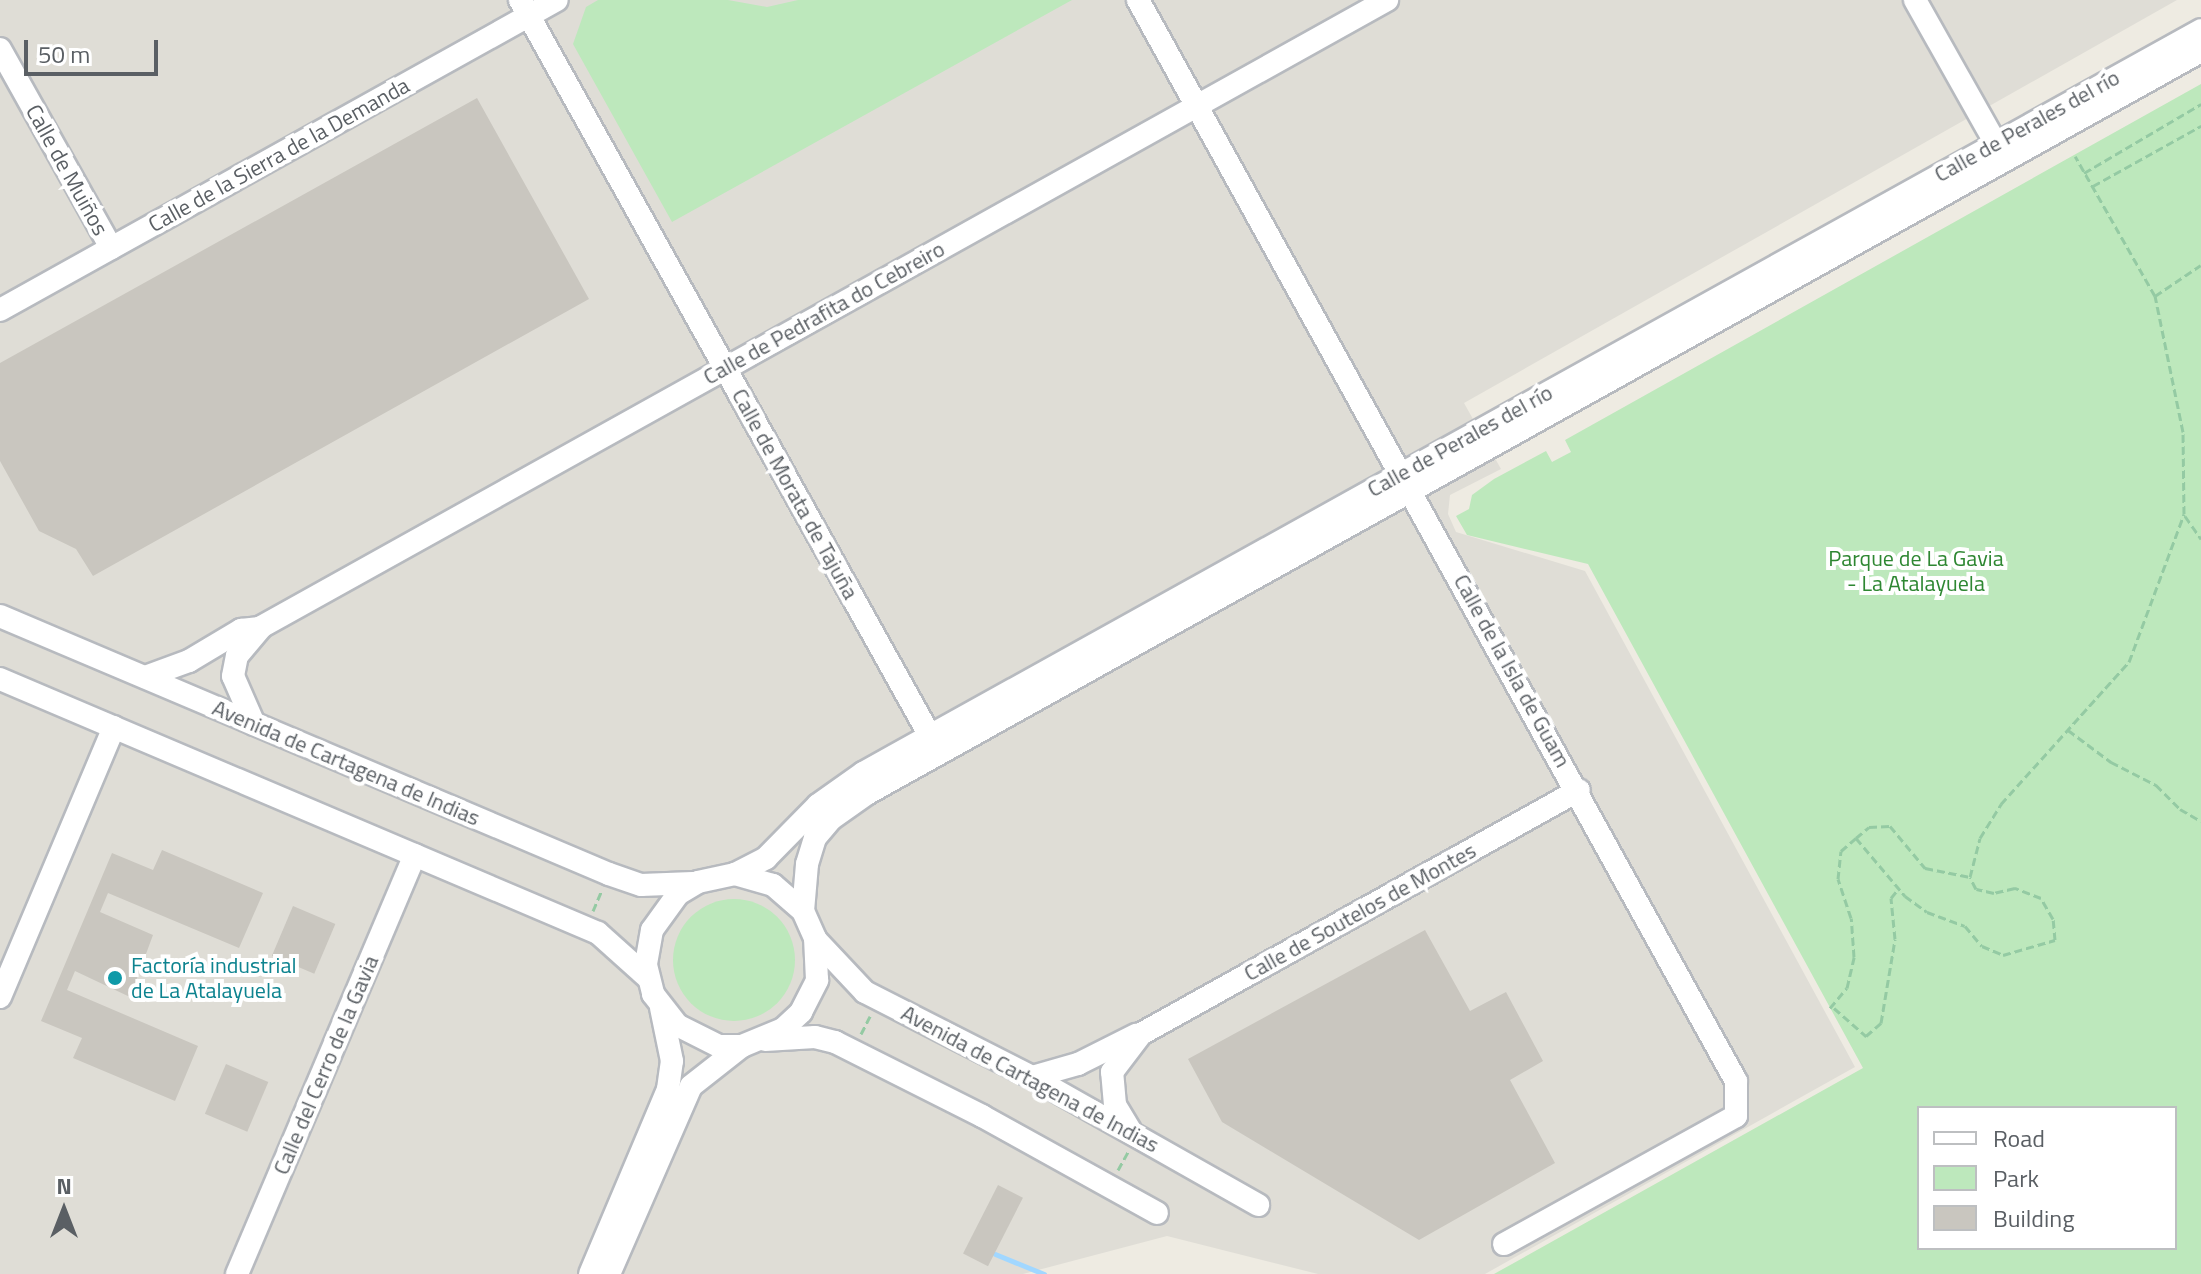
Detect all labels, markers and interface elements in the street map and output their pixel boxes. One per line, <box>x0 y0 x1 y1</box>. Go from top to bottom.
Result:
scale bar <box>28 24 162 74</box>
text: 50 m <box>38 36 90 72</box>
street label: Calle de Perales del río <box>1930 64 2124 188</box>
street label: Calle de la Sierra de la Demanda <box>144 72 414 238</box>
street label: Calle de Muiños <box>20 100 114 240</box>
street label: Calle de Pedrafita do Cebreiro <box>699 236 949 390</box>
street label: Calle de Perales del río <box>1363 379 1557 503</box>
street label: Calle de Morata de Tajuña <box>726 384 864 604</box>
park label: Parque de La Gavia - La Atalayuela <box>1828 545 2004 596</box>
street label: Calle de la Isla de Guam <box>1448 570 1576 772</box>
street label: Avenida de Cartagena de Indias <box>208 695 484 831</box>
street label: Calle de Soutelos de Montes <box>1240 837 1480 987</box>
street label: Calle del Cerro de la Gavia <box>268 951 384 1179</box>
place label: Factoría industrial de La Atalayuela <box>131 952 297 1004</box>
marker: Factoría industrial de La Atalayuela <box>106 969 124 987</box>
street label: Avenida de Cartagena de Indias <box>897 1000 1163 1158</box>
legend <box>1917 1106 2177 1250</box>
text: Road <box>1993 1120 2045 1156</box>
text: Park <box>1993 1160 2039 1196</box>
text: N <box>56 1169 72 1203</box>
north arrow <box>24 1170 104 1250</box>
text: Building <box>1993 1200 2075 1236</box>

